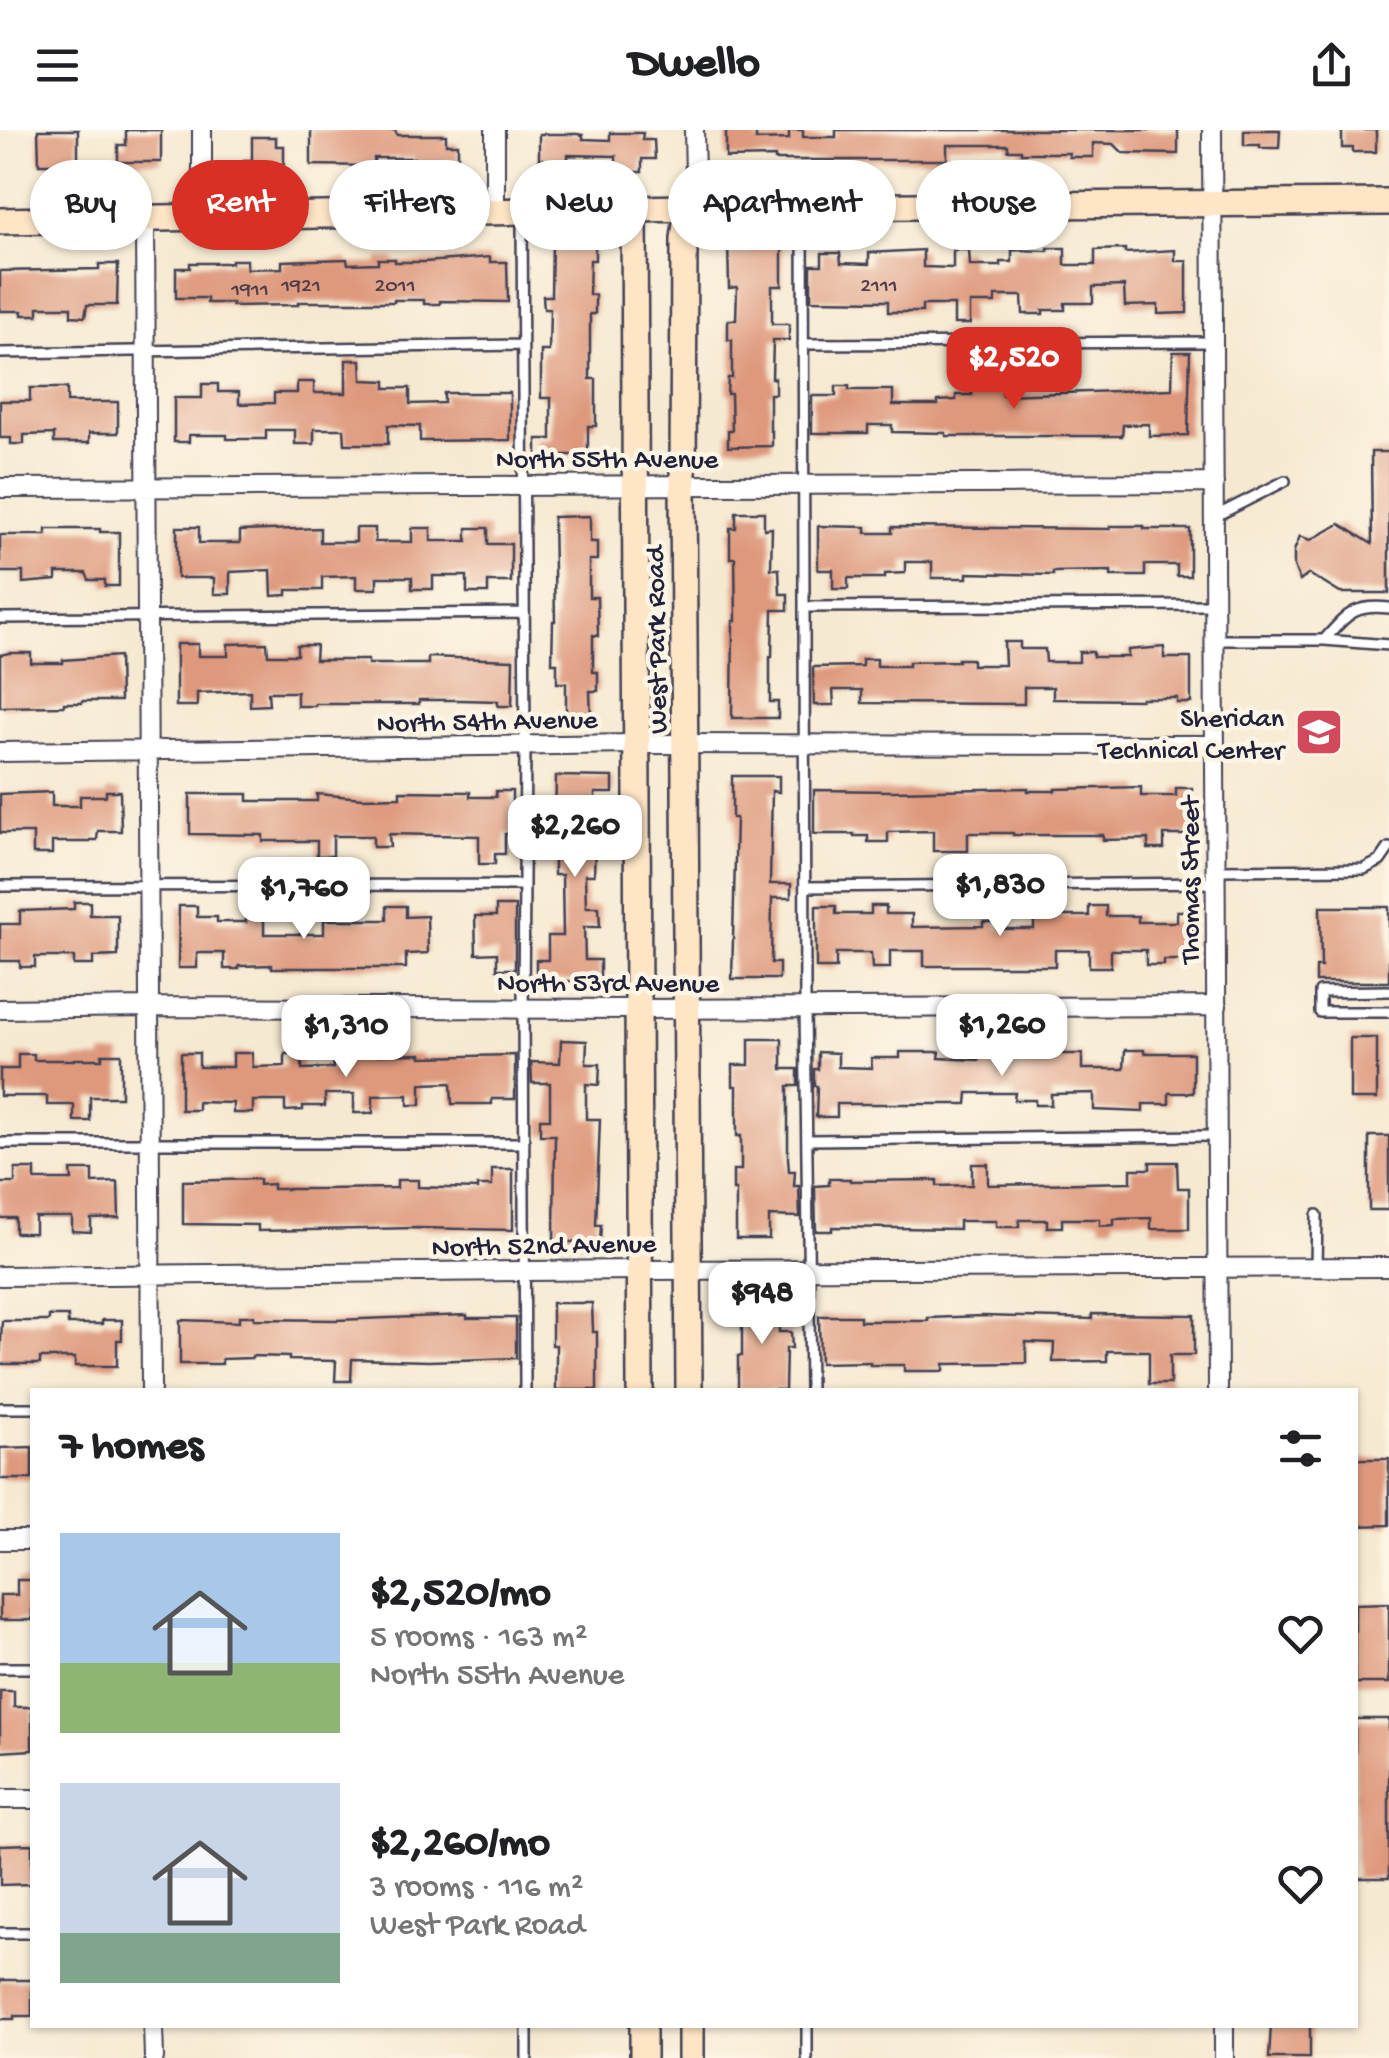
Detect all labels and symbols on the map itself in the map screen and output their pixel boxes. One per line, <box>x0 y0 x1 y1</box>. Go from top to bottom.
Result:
house number: 1921 <box>280 274 321 300</box>
house number: 2011 <box>374 274 416 300</box>
house number: 2111 <box>860 274 898 300</box>
house number: 1911 <box>230 278 269 304</box>
pin: $2,520 <box>933 327 1095 412</box>
street label: North 55th Avenue <box>496 445 719 478</box>
street label: West Park Road <box>640 543 677 734</box>
place label: Sheridan Technical Center <box>1096 704 1286 769</box>
street label: North 54th Avenue <box>376 705 598 742</box>
school or university icon: Sheridan Technical Center <box>1293 706 1345 758</box>
street label: Thomas Street <box>1176 794 1209 966</box>
pin: $2,260 <box>494 795 656 880</box>
pin: $1,830 <box>919 854 1081 939</box>
pin: $1,760 <box>223 857 385 942</box>
street label: North 53rd Avenue <box>497 969 720 1002</box>
pin: $1,260 <box>921 994 1083 1079</box>
pin: $1,310 <box>265 995 427 1080</box>
street label: North 52nd Avenue <box>431 1229 657 1266</box>
pin: $948 <box>703 1262 821 1347</box>

